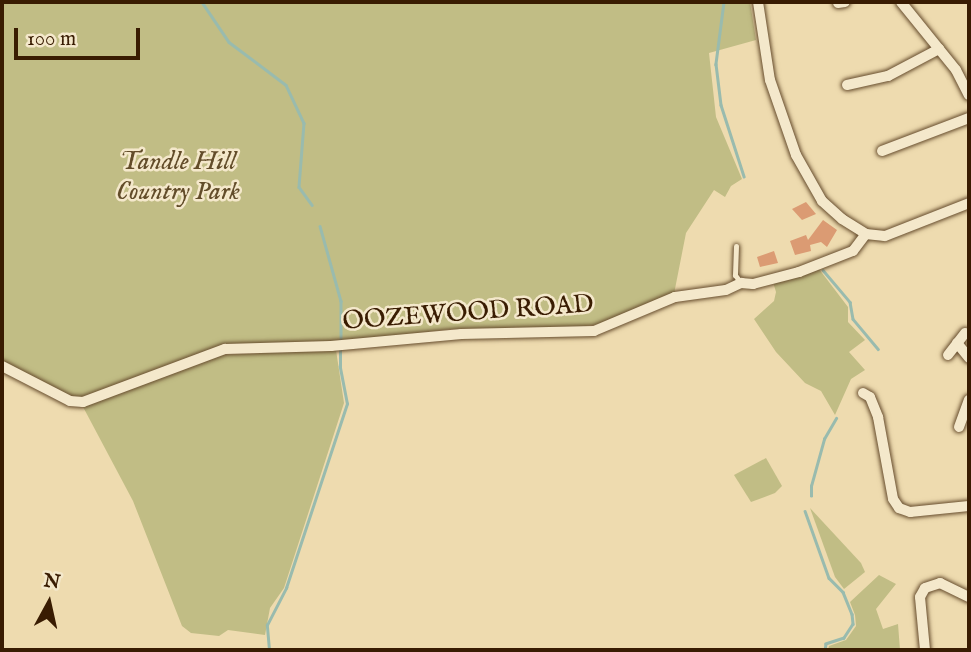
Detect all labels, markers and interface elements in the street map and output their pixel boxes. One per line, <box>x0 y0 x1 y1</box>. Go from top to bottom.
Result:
scale bar <box>18 14 144 58</box>
text: 100 m <box>27 26 76 53</box>
park label: Tandle Hill Country Park <box>116 146 240 208</box>
street label: OOZEWOOD ROAD <box>341 289 595 337</box>
north arrow <box>14 568 84 638</box>
text: N <box>42 569 62 595</box>

